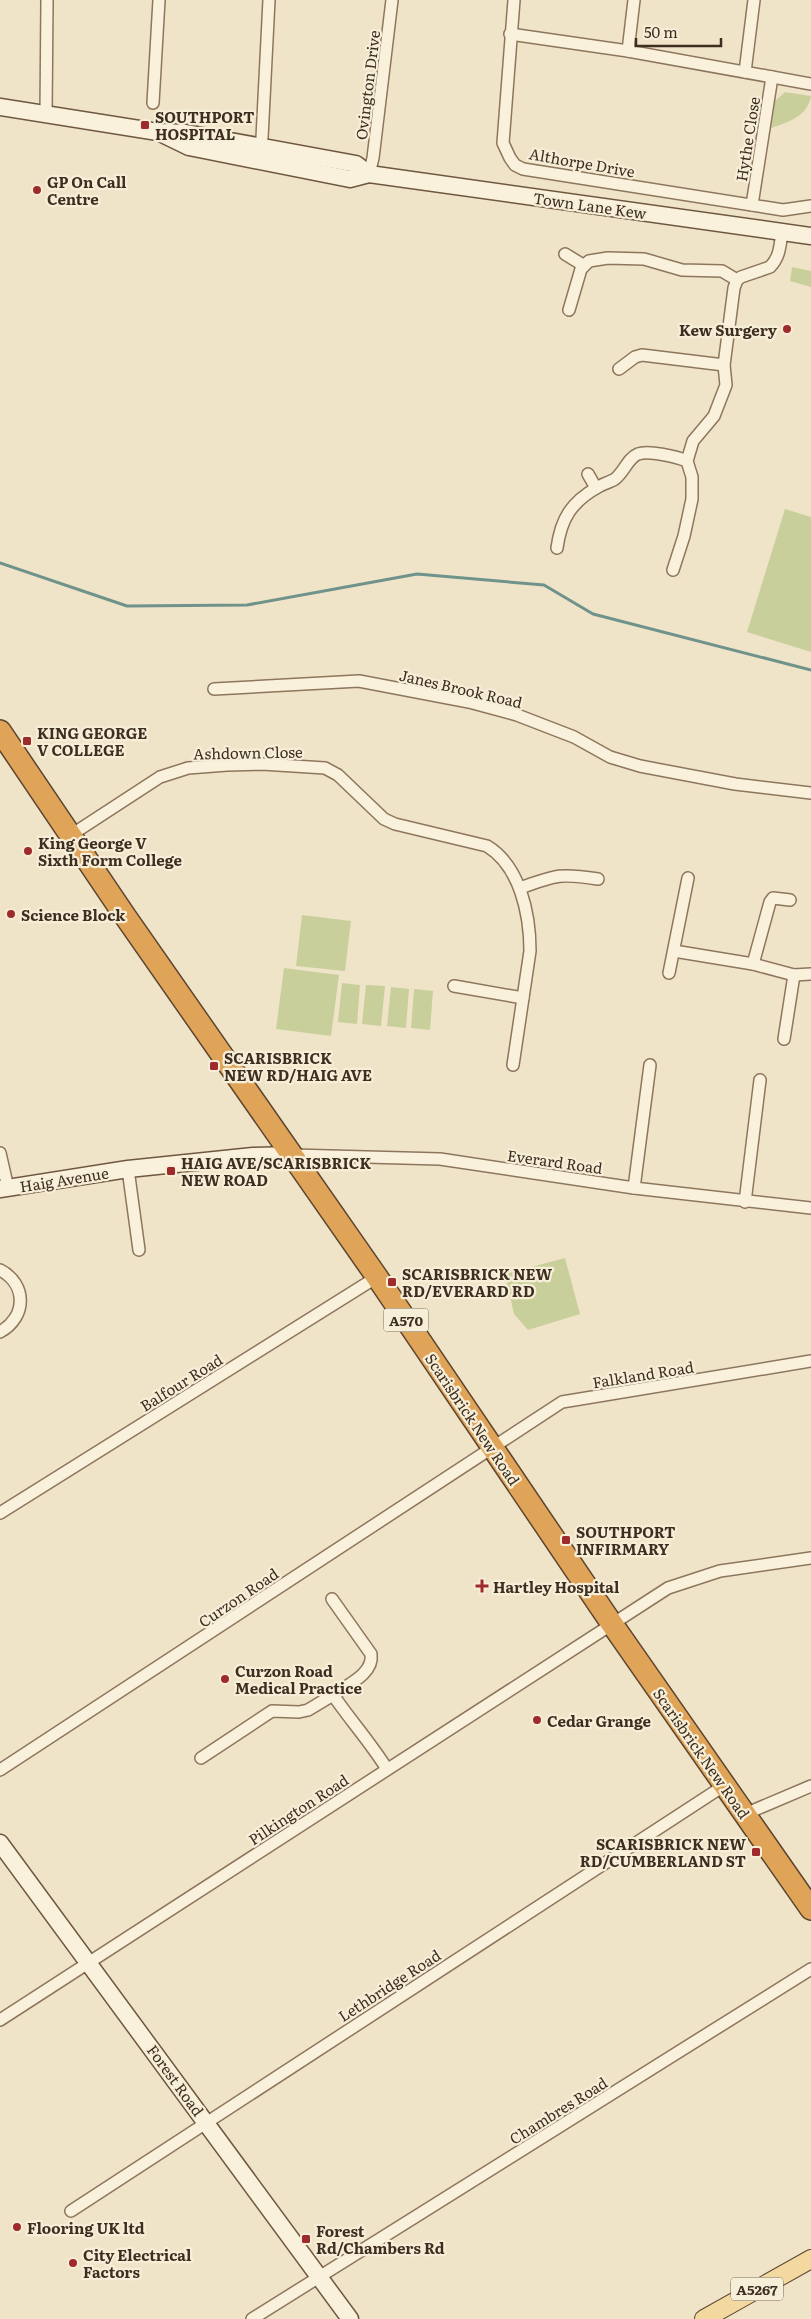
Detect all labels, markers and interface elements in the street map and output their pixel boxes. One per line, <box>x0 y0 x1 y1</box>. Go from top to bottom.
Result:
scale bar <box>636 15 721 47</box>
text: 50 m <box>644 20 678 43</box>
street label: Ovington Drive <box>349 29 385 141</box>
street label: Hythe Close <box>729 95 765 183</box>
place label: SOUTHPORT HOSPITAL <box>155 105 254 145</box>
marker: SOUTHPORT HOSPITAL <box>139 119 151 131</box>
street label: Althorpe Drive <box>527 141 637 183</box>
place label: GP On Call Centre <box>47 170 127 210</box>
marker: GP On Call Centre <box>31 184 43 196</box>
street label: Town Lane Kew <box>532 186 648 224</box>
place label: Kew Surgery <box>679 318 778 341</box>
marker: Kew Surgery <box>781 323 793 335</box>
street label: Janes Brook Road <box>397 663 525 713</box>
place label: KING GEORGE V COLLEGE <box>37 721 147 761</box>
marker: KING GEORGE V COLLEGE <box>21 735 33 747</box>
street label: Ashdown Close <box>193 740 303 764</box>
place label: King George V Sixth Form College <box>38 831 182 871</box>
marker: King George V Sixth Form College <box>22 845 34 857</box>
place label: Science Block <box>21 903 126 926</box>
marker: Science Block <box>5 908 17 920</box>
place label: SCARISBRICK NEW RD/HAIG AVE <box>224 1046 372 1086</box>
marker: SCARISBRICK NEW RD/HAIG AVE <box>208 1060 220 1072</box>
street label: Everard Road <box>506 1143 604 1179</box>
place label: HAIG AVE/SCARISBRICK NEW ROAD <box>181 1151 371 1191</box>
street label: Haig Avenue <box>18 1161 110 1197</box>
marker: HAIG AVE/SCARISBRICK NEW ROAD <box>165 1165 177 1177</box>
place label: SCARISBRICK NEW RD/EVERARD RD <box>402 1262 552 1302</box>
marker: SCARISBRICK NEW RD/EVERARD RD <box>386 1276 398 1288</box>
road number: A570 <box>384 1308 428 1332</box>
street label: Balfour Road <box>135 1348 227 1416</box>
street label: Scarisbrick New Road <box>420 1348 526 1490</box>
street label: Falkland Road <box>591 1355 695 1393</box>
place label: SOUTHPORT INFIRMARY <box>576 1520 675 1560</box>
marker: SOUTHPORT INFIRMARY <box>560 1534 572 1546</box>
street label: Curzon Road <box>193 1562 283 1632</box>
place label: Hartley Hospital <box>493 1575 620 1598</box>
marker: Hartley Hospital <box>475 1579 489 1593</box>
place label: Curzon Road Medical Practice <box>235 1659 362 1699</box>
marker: Curzon Road Medical Practice <box>219 1673 231 1685</box>
street label: Scarisbrick New Road <box>648 1683 756 1823</box>
place label: Cedar Grange <box>547 1709 652 1732</box>
marker: Cedar Grange <box>531 1714 543 1726</box>
street label: Pilkington Road <box>243 1768 353 1850</box>
place label: SCARISBRICK NEW RD/CUMBERLAND ST <box>580 1832 746 1872</box>
marker: SCARISBRICK NEW RD/CUMBERLAND ST <box>750 1846 762 1858</box>
street label: Lethbridge Road <box>333 1943 445 2027</box>
street label: Forest Road <box>142 2039 210 2121</box>
street label: Chambres Road <box>504 2071 612 2149</box>
place label: Flooring UK ltd <box>27 2216 145 2239</box>
place label: Forest Rd/Chambers Rd <box>316 2219 445 2259</box>
marker: Flooring UK ltd <box>11 2221 23 2233</box>
marker: Forest Rd/Chambers Rd <box>300 2233 312 2245</box>
place label: City Electrical Factors <box>83 2243 192 2283</box>
marker: City Electrical Factors <box>67 2257 79 2269</box>
road number: A5267 <box>731 2278 783 2300</box>

